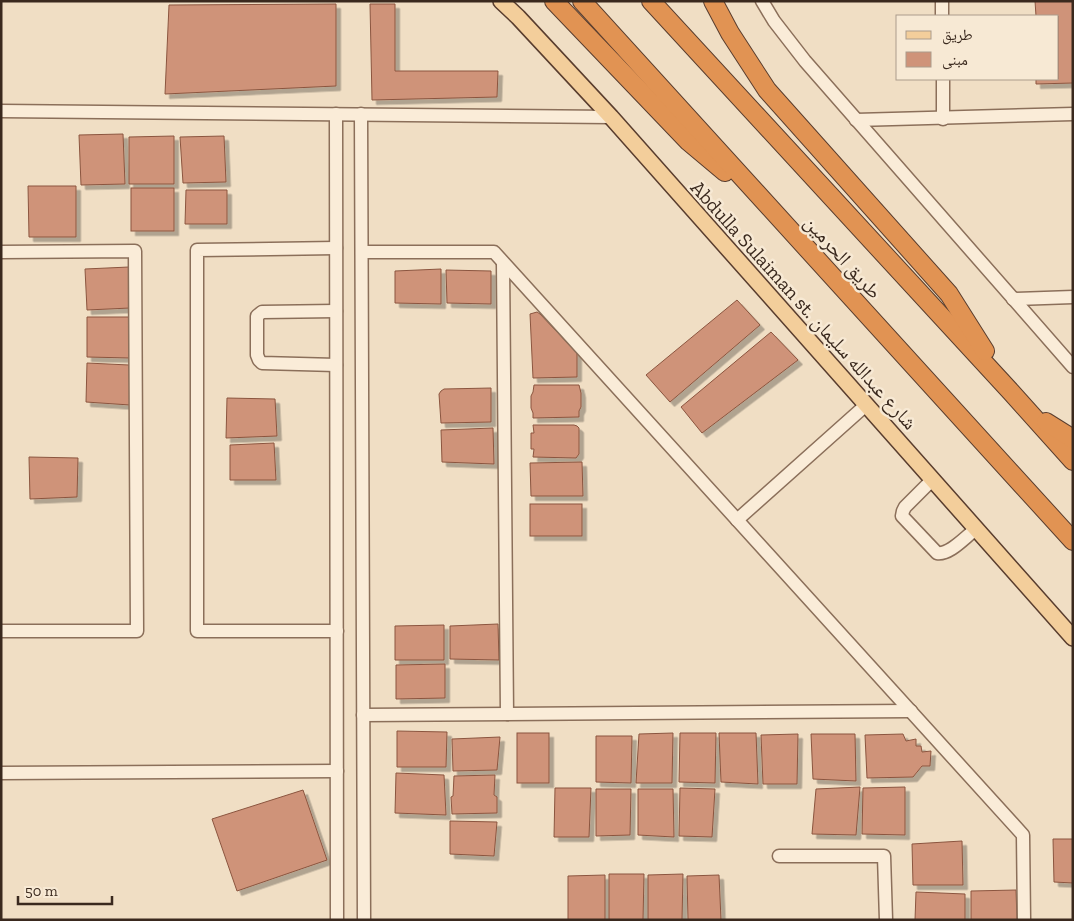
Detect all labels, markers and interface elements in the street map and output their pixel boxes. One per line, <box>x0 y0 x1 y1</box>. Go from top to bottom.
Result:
legend <box>896 15 1059 80</box>
text: طريق <box>942 26 973 45</box>
text: مبنى <box>942 51 968 70</box>
street label: Abdulla Sulaiman st. شارع عبدالله سليمان <box>685 176 922 435</box>
street label: طريق الحرمين <box>799 210 887 304</box>
scale bar <box>18 874 111 906</box>
text: 50 m <box>25 882 58 900</box>

